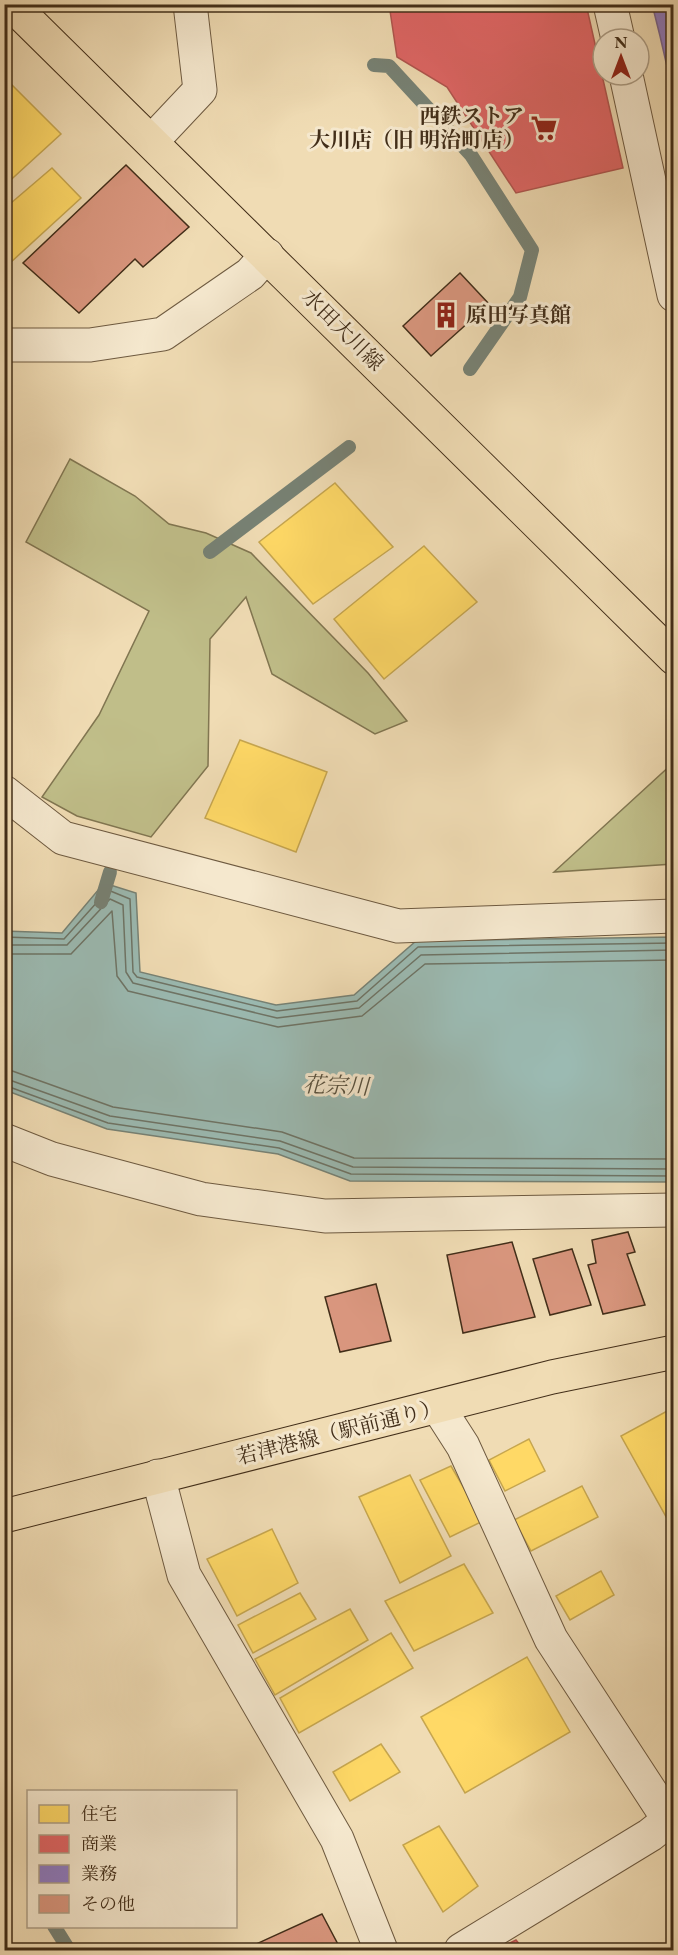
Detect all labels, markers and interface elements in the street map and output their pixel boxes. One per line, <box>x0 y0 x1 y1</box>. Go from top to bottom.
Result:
north arrow <box>591 27 651 87</box>
text: N <box>615 32 628 53</box>
place label: 西鉄ストア 大川店（旧 明治町店） <box>309 102 524 153</box>
supermarket icon: 西鉄ストア 大川店（旧 明治町店） <box>529 113 559 143</box>
street label: 水田大川線 <box>297 283 390 376</box>
building icon: 原田写真館 <box>431 300 461 330</box>
place label: 原田写真館 <box>466 301 571 328</box>
water label: 花宗川 <box>302 1070 371 1101</box>
street label: 若津港線（駅前通り） <box>234 1393 444 1470</box>
legend <box>27 1790 237 1928</box>
text: 住宅 <box>81 1802 117 1825</box>
text: 商業 <box>81 1832 117 1855</box>
text: 業務 <box>81 1862 117 1885</box>
text: その他 <box>81 1892 135 1915</box>

